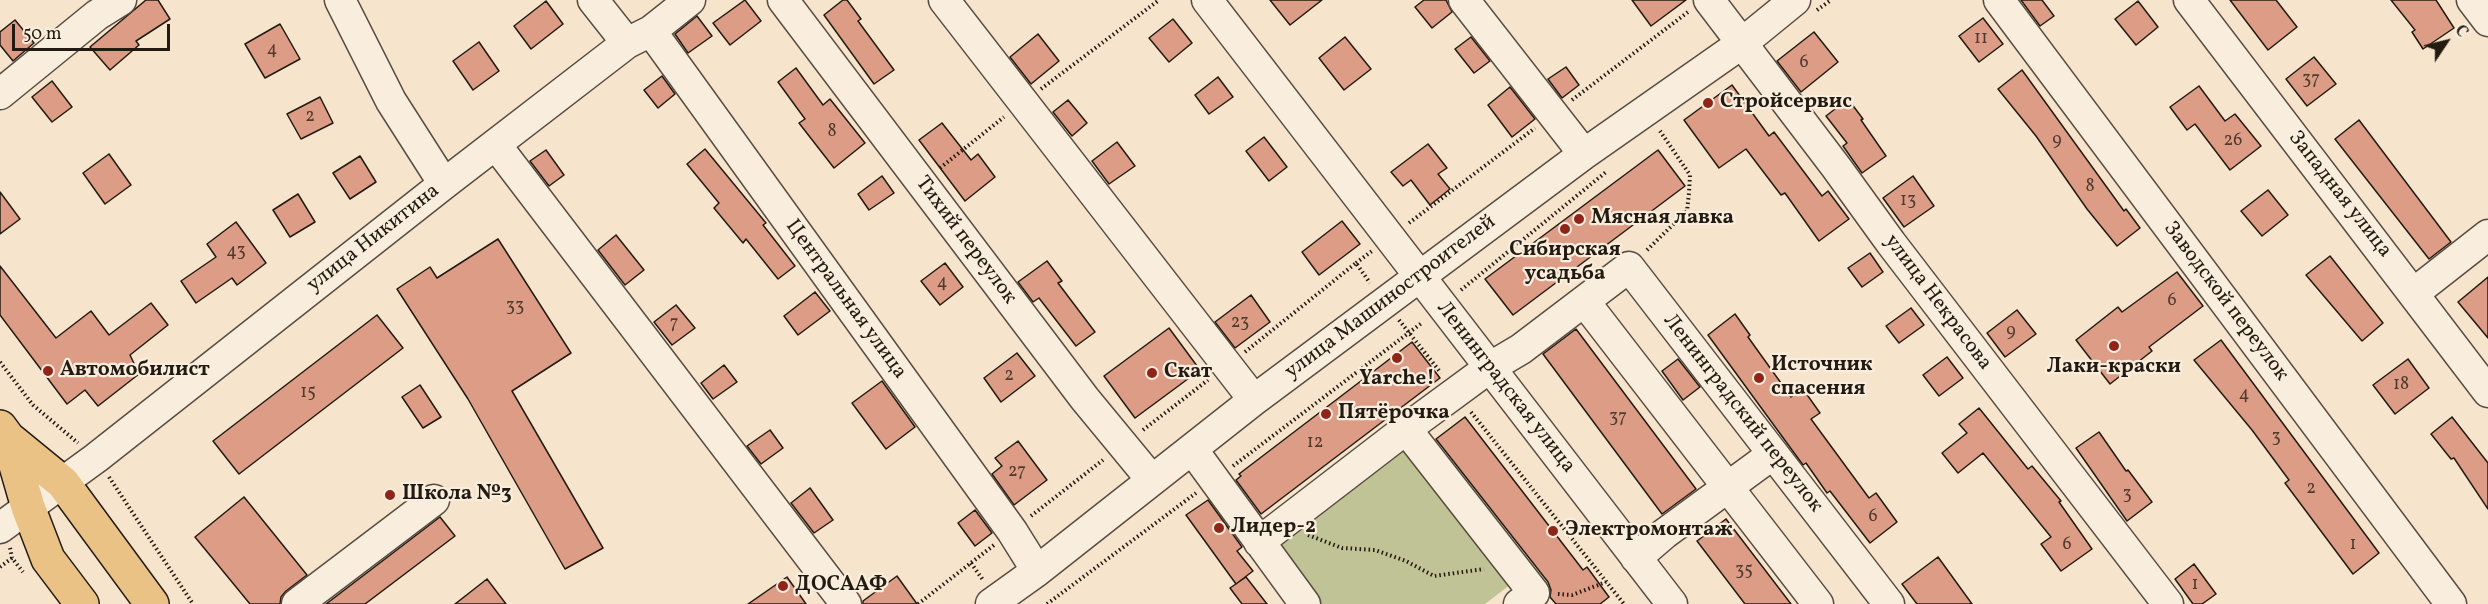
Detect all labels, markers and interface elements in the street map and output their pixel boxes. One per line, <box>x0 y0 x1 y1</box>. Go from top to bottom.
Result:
scale bar <box>15 12 172 50</box>
north arrow <box>2416 12 2476 72</box>
text: С <box>2449 21 2473 42</box>
text: 50 m <box>23 22 62 47</box>
house number: 11 <box>1974 29 1988 51</box>
house number: 4 <box>267 40 277 62</box>
house number: 6 <box>1799 53 1809 75</box>
house number: 37 <box>2302 70 2320 92</box>
place label: Стройсервис <box>1720 90 1852 116</box>
marker: Стройсервис <box>1701 96 1715 110</box>
house number: 2 <box>305 107 315 129</box>
house number: 8 <box>827 122 837 144</box>
street label: Западная улица <box>2282 127 2396 263</box>
house number: 9 <box>2052 131 2062 153</box>
house number: 26 <box>2224 131 2242 153</box>
street label: Тихий переулок <box>909 172 1021 310</box>
house number: 8 <box>2085 177 2095 199</box>
street label: улица Никитина <box>303 179 445 299</box>
house number: 13 <box>1900 191 1916 213</box>
place label: Мясная лавка <box>1591 206 1734 232</box>
street label: улица Машиностроителей <box>1281 210 1501 386</box>
marker: Мясная лавка <box>1572 212 1586 226</box>
street label: Центральная улица <box>779 215 911 385</box>
street label: Заводской переулок <box>2157 217 2293 387</box>
marker: Сибирская усадьба <box>1558 222 1572 236</box>
street label: улица Некрасова <box>1878 230 1996 376</box>
place label: Сибирская усадьба <box>1509 238 1621 288</box>
house number: 43 <box>226 242 246 264</box>
house number: 4 <box>937 273 947 295</box>
house number: 6 <box>2167 291 2177 313</box>
house number: 33 <box>506 297 524 319</box>
street label: Ленинградская улица <box>1430 297 1580 479</box>
street label: Ленинградский переулок <box>1657 310 1827 518</box>
house number: 23 <box>1231 313 1249 335</box>
house number: 7 <box>670 314 678 336</box>
house number: 9 <box>2006 322 2016 344</box>
marker: Лаки-краски <box>2107 339 2121 353</box>
marker: Yarche! <box>1390 351 1404 365</box>
place label: Источник спасения <box>1771 353 1873 403</box>
place label: Лаки-краски <box>2047 355 2181 381</box>
place label: Автомобилист <box>60 358 210 384</box>
place label: Скат <box>1164 360 1212 386</box>
marker: Автомобилист <box>41 364 55 378</box>
house number: 2 <box>1004 366 1014 388</box>
marker: Скат <box>1145 366 1159 380</box>
place label: Yarche! <box>1359 367 1435 393</box>
marker: Источник спасения <box>1752 371 1766 385</box>
house number: 18 <box>2393 375 2409 397</box>
house number: 15 <box>300 383 316 405</box>
house number: 4 <box>2239 385 2249 407</box>
place label: Пятёрочка <box>1338 401 1450 427</box>
marker: Пятёрочка <box>1319 407 1333 421</box>
house number: 37 <box>1609 408 1627 430</box>
house number: 3 <box>2271 428 2281 450</box>
house number: 12 <box>1307 433 1323 455</box>
house number: 27 <box>1008 462 1026 484</box>
house number: 2 <box>2306 479 2316 501</box>
place label: Школа №3 <box>402 482 512 508</box>
house number: 3 <box>2122 485 2132 507</box>
marker: Школа №3 <box>383 488 397 502</box>
house number: 6 <box>1868 507 1878 529</box>
place label: Лидер-2 <box>1231 515 1316 541</box>
place label: Электромонтаж <box>1565 518 1733 544</box>
marker: Лидер-2 <box>1212 521 1226 535</box>
marker: Электромонтаж <box>1546 524 1560 538</box>
house number: 6 <box>2062 535 2072 557</box>
house number: 1 <box>2350 535 2356 557</box>
house number: 35 <box>1735 561 1753 583</box>
place label: ДОСААФ <box>795 573 887 599</box>
house number: 1 <box>2192 575 2198 597</box>
marker: ДОСААФ <box>776 579 790 593</box>

